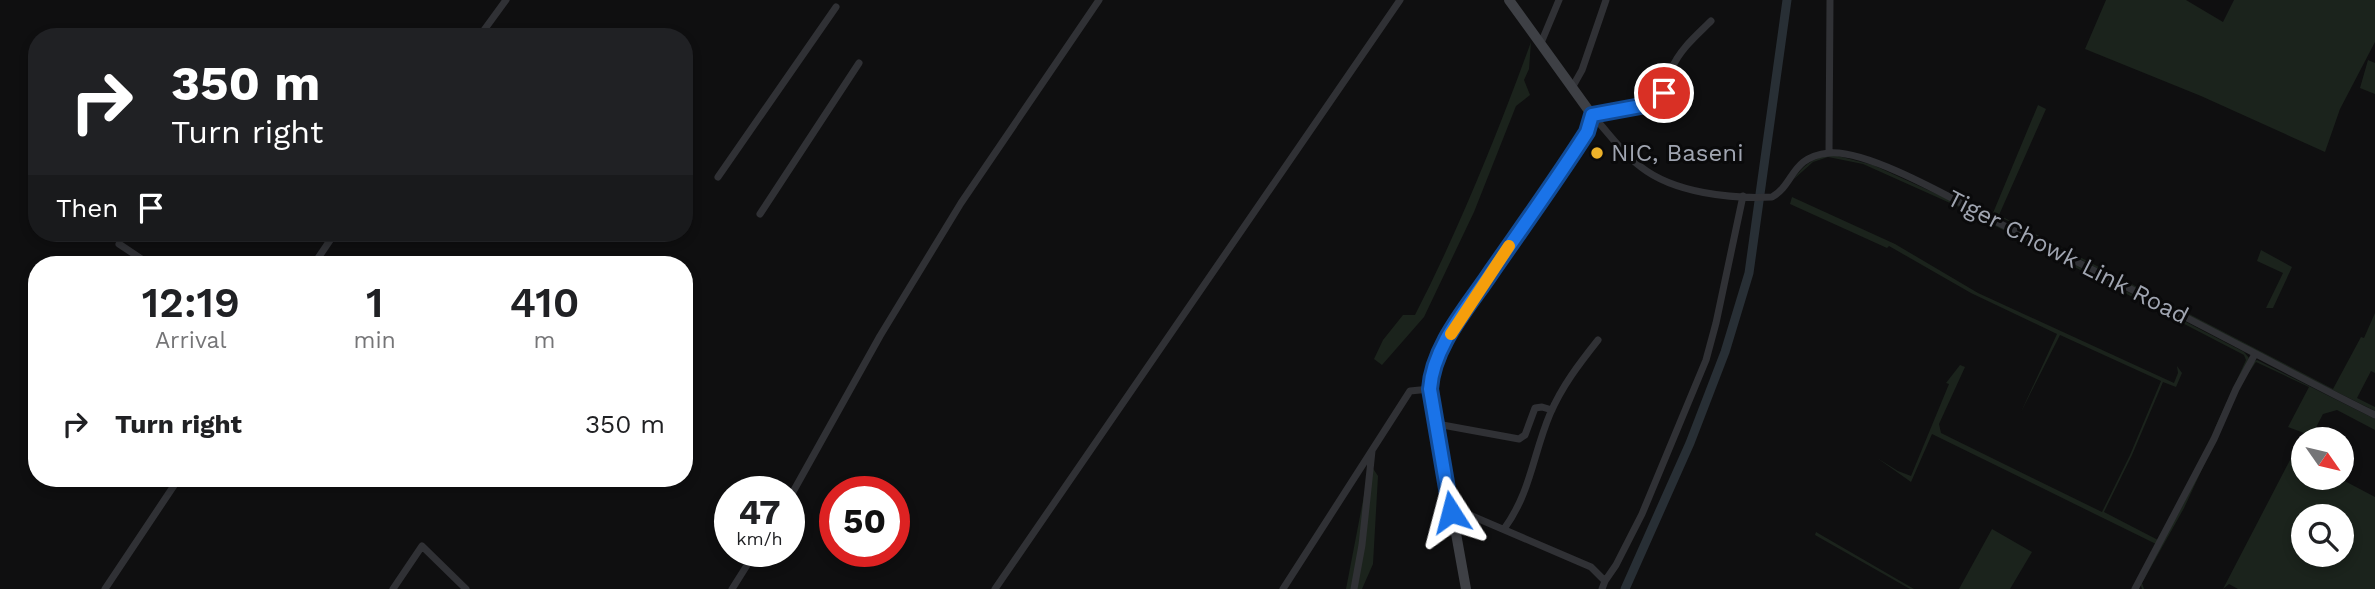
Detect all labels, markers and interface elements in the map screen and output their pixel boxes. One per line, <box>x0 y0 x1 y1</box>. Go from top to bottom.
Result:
text: 350 m <box>171 54 320 112</box>
icon: right <box>56 56 147 147</box>
pin <box>1634 63 1694 123</box>
icon: arrive <box>1645 74 1683 112</box>
text: Turn right <box>171 113 323 151</box>
place label: NIC, Baseni <box>1611 139 1744 167</box>
marker: NIC, Baseni <box>1589 145 1605 161</box>
street label: Tiger Chowk Link Road <box>1943 184 2193 330</box>
icon: arrive <box>132 189 170 227</box>
text: Then <box>56 193 118 223</box>
text: 12:19 <box>142 278 240 327</box>
text: 1 <box>366 278 383 327</box>
text: 410 <box>509 278 579 327</box>
text: Arrival <box>155 327 227 354</box>
text: min <box>354 327 396 354</box>
text: m <box>533 327 555 354</box>
icon: right <box>56 405 94 443</box>
text: Turn right <box>115 409 242 439</box>
text: 350 m <box>585 409 665 439</box>
north arrow <box>2291 427 2354 490</box>
map controls <box>2291 427 2354 567</box>
position arrow <box>1414 475 1488 549</box>
speed limit sign: 50 <box>819 476 910 567</box>
text: 47 <box>738 491 781 533</box>
button: search <box>2291 504 2354 567</box>
text: km/h <box>736 528 783 549</box>

